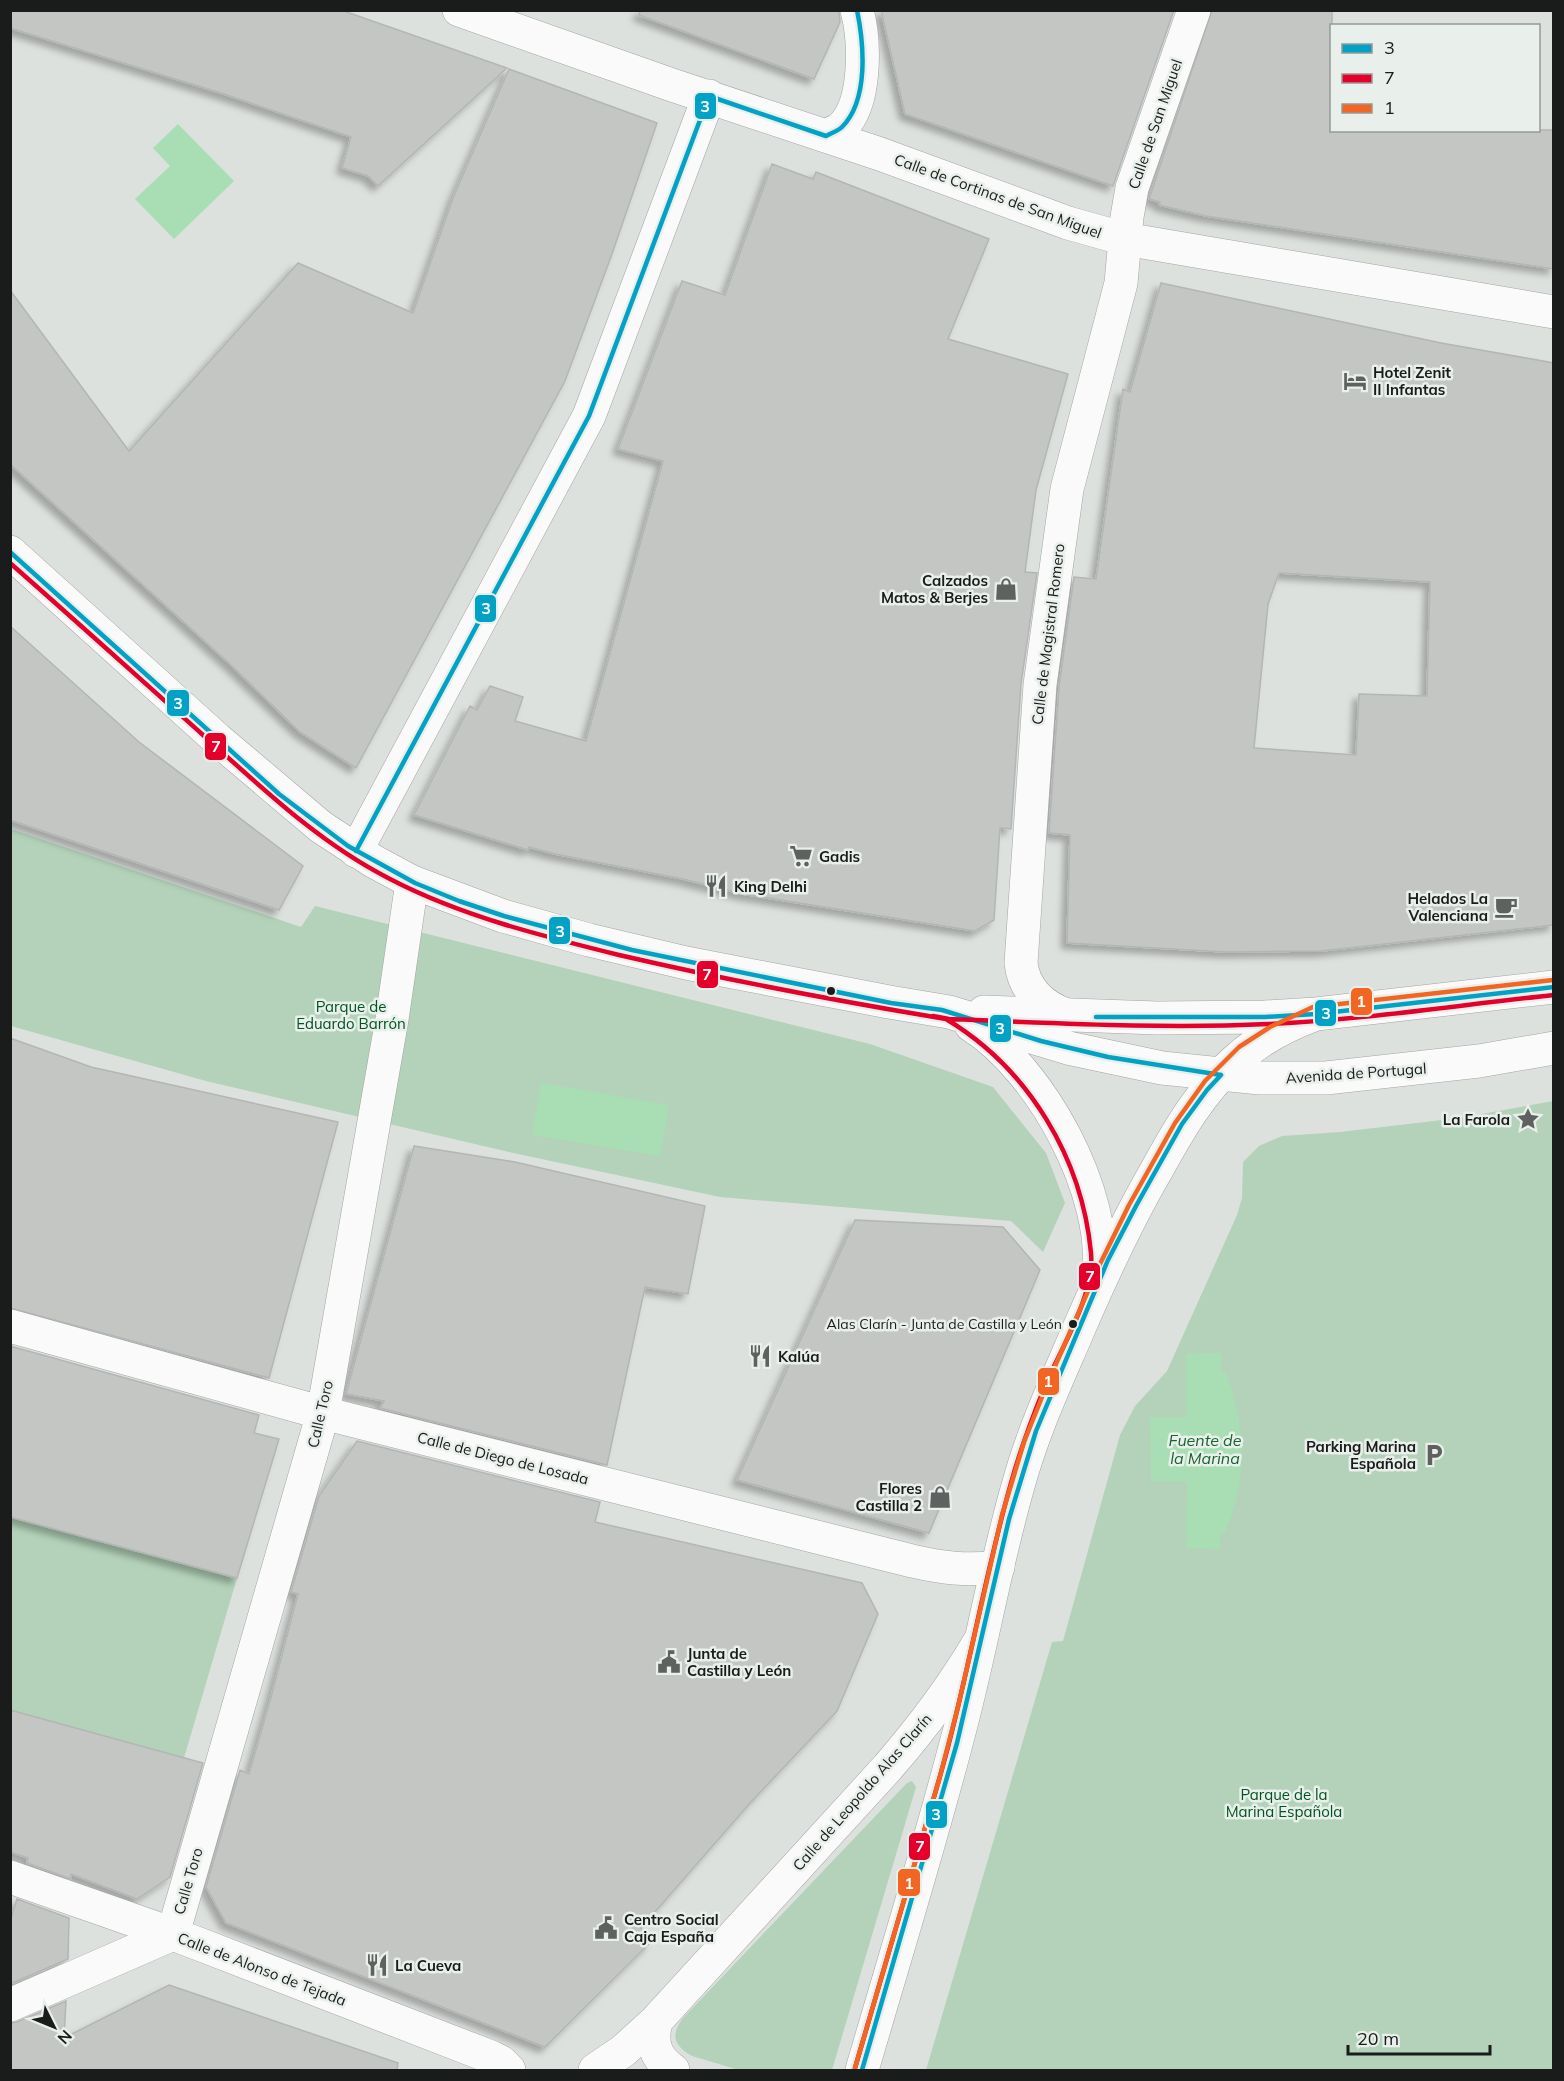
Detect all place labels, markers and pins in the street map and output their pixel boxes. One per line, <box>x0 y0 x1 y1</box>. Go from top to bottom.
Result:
place label: Hotel Zenit II Infantas <box>1373 363 1451 399</box>
hotel icon: Hotel Zenit II Infantas <box>1342 368 1368 394</box>
place label: Calzados Matos & Berjes <box>881 571 988 607</box>
shop icon: Calzados Matos & Berjes <box>993 576 1019 602</box>
supermarket icon: Gadis <box>788 843 814 869</box>
place label: Gadis <box>819 847 860 866</box>
restaurant icon: King Delhi <box>703 873 729 899</box>
place label: King Delhi <box>734 877 807 896</box>
place label: Helados La Valenciana <box>1407 889 1488 925</box>
cafe icon: Helados La Valenciana <box>1493 894 1519 920</box>
unlabelled marker <box>825 985 837 997</box>
place icon: La Farola <box>1515 1106 1541 1132</box>
place label: La Farola <box>1443 1110 1510 1129</box>
place label: Alas Clarín - Junta de Castilla y León <box>827 1315 1062 1333</box>
marker: Alas Clarín - Junta de Castilla y León <box>1067 1318 1079 1330</box>
restaurant icon: Kalúa <box>747 1343 773 1369</box>
place label: Kalúa <box>778 1347 819 1366</box>
place label: Parking Marina Española <box>1306 1437 1416 1473</box>
parking icon: Parking Marina Española <box>1421 1442 1447 1468</box>
place label: Flores Castilla 2 <box>855 1479 922 1515</box>
shop icon: Flores Castilla 2 <box>927 1484 953 1510</box>
place label: Junta de Castilla y León <box>687 1644 791 1680</box>
public building icon: Junta de Castilla y León <box>656 1649 682 1675</box>
place label: Centro Social Caja España <box>624 1910 719 1946</box>
public building icon: Centro Social Caja España <box>593 1915 619 1941</box>
restaurant icon: La Cueva <box>364 1952 390 1978</box>
place label: La Cueva <box>395 1956 461 1975</box>

